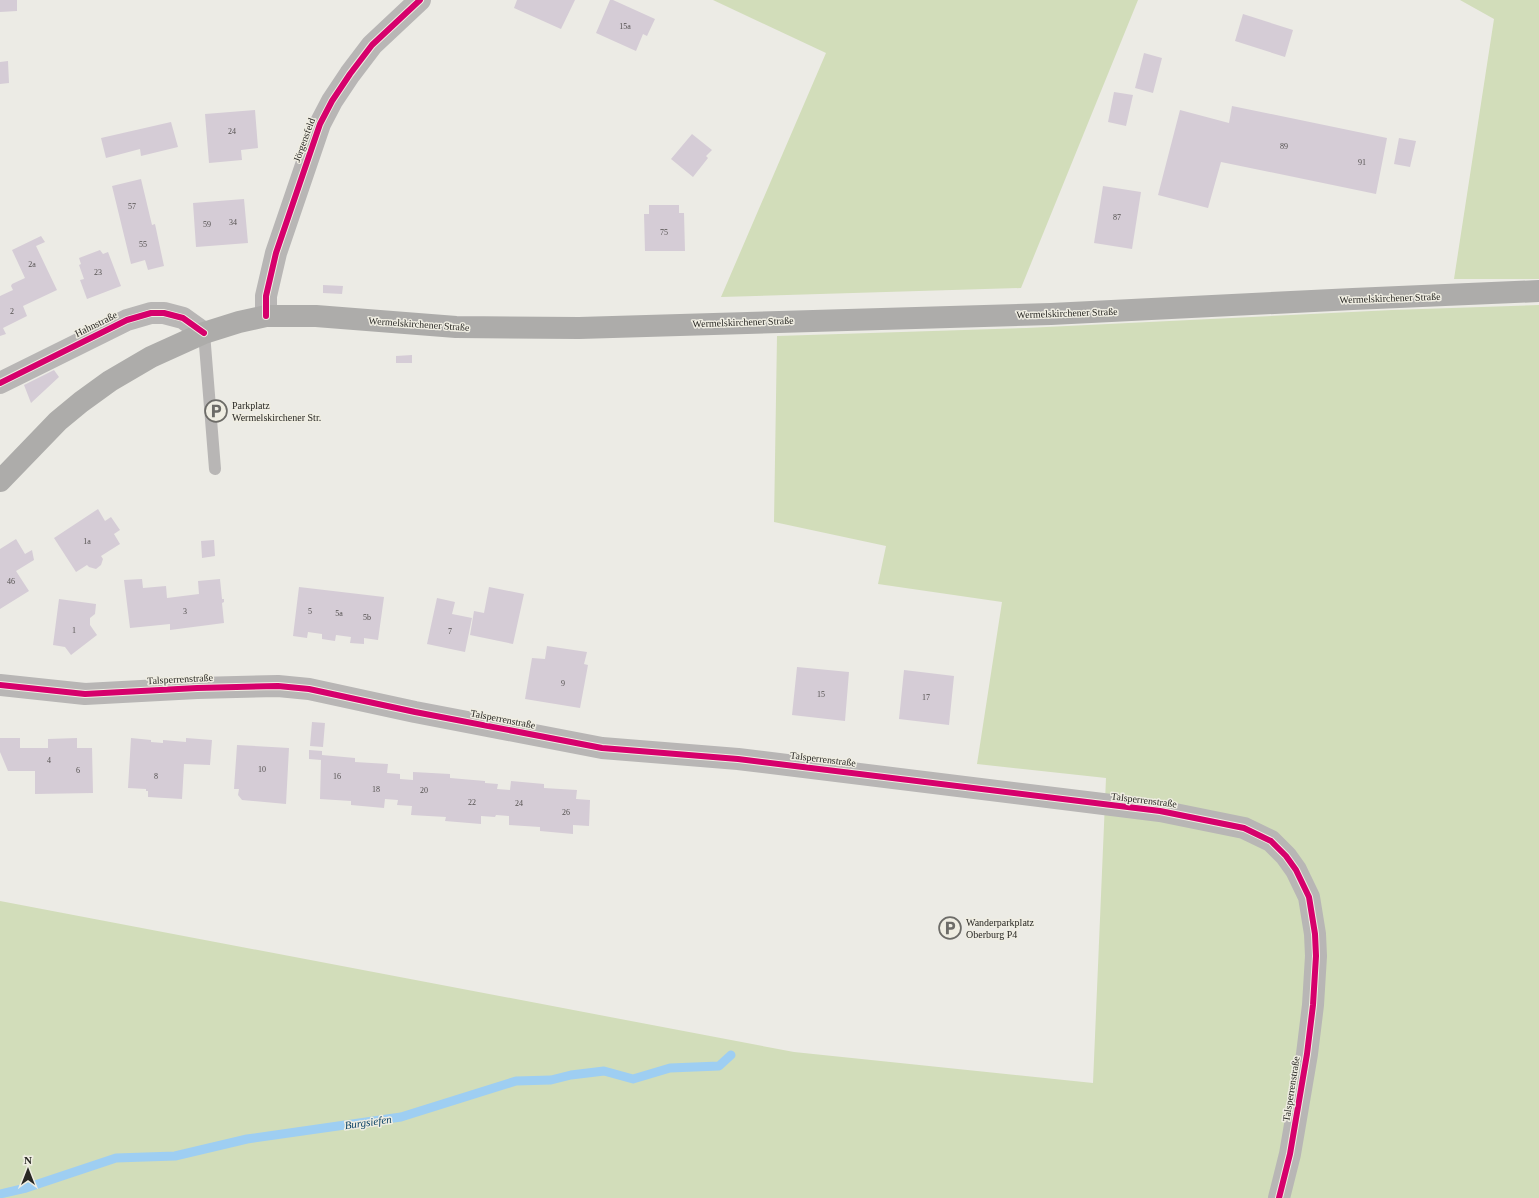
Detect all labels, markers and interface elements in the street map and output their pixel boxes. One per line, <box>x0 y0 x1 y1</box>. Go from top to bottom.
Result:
house number: 15a <box>619 22 631 31</box>
street label: Jörgensfeld <box>291 117 317 163</box>
house number: 24 <box>228 127 236 136</box>
house number: 89 <box>1280 142 1288 151</box>
house number: 91 <box>1358 158 1366 167</box>
house number: 57 <box>128 202 136 211</box>
house number: 87 <box>1113 213 1121 222</box>
house number: 34 <box>229 218 237 227</box>
house number: 59 <box>203 220 211 229</box>
house number: 75 <box>660 228 668 237</box>
house number: 55 <box>139 240 147 249</box>
house number: 2a <box>28 260 36 269</box>
house number: 23 <box>94 268 102 277</box>
street label: Wermelskirchener Straße <box>1339 291 1441 305</box>
street label: Wermelskirchener Straße <box>1016 306 1118 320</box>
house number: 2 <box>10 307 14 316</box>
street label: Hahnstraße <box>73 309 119 339</box>
street label: Wermelskirchener Straße <box>368 315 470 333</box>
street label: Wermelskirchener Straße <box>692 315 794 329</box>
parking icon: Parkplatz Wermelskirchener Str. <box>203 398 229 424</box>
place label: Parkplatz Wermelskirchener Str. <box>232 400 321 423</box>
house number: 1a <box>83 537 91 546</box>
house number: 46 <box>7 577 15 586</box>
house number: 3 <box>183 607 187 616</box>
house number: 5 <box>308 607 312 616</box>
house number: 5a <box>335 609 343 618</box>
house number: 5b <box>363 613 371 622</box>
house number: 1 <box>72 626 76 635</box>
house number: 7 <box>448 627 452 636</box>
street label: Talsperrenstraße <box>147 672 214 686</box>
house number: 9 <box>561 679 565 688</box>
house number: 15 <box>817 690 825 699</box>
house number: 17 <box>922 693 930 702</box>
street label: Talsperrenstraße <box>470 707 537 731</box>
street label: Talsperrenstraße <box>790 750 857 769</box>
house number: 4 <box>47 756 51 765</box>
house number: 10 <box>258 765 266 774</box>
house number: 6 <box>76 766 80 775</box>
house number: 8 <box>154 772 158 781</box>
house number: 16 <box>333 772 341 781</box>
house number: 18 <box>372 785 380 794</box>
house number: 20 <box>420 786 428 795</box>
street label: Talsperrenstraße <box>1111 791 1178 810</box>
house number: 22 <box>468 798 476 807</box>
house number: 24 <box>515 799 523 808</box>
house number: 26 <box>562 808 570 817</box>
parking icon: Wanderparkplatz Oberburg P4 <box>937 915 963 941</box>
place label: Wanderparkplatz Oberburg P4 <box>966 917 1035 940</box>
street label: Talsperrenstraße <box>1280 1055 1302 1122</box>
water label: Burgsiefen <box>344 1113 393 1131</box>
north arrow <box>8 1150 48 1190</box>
text: N <box>24 1154 32 1166</box>

